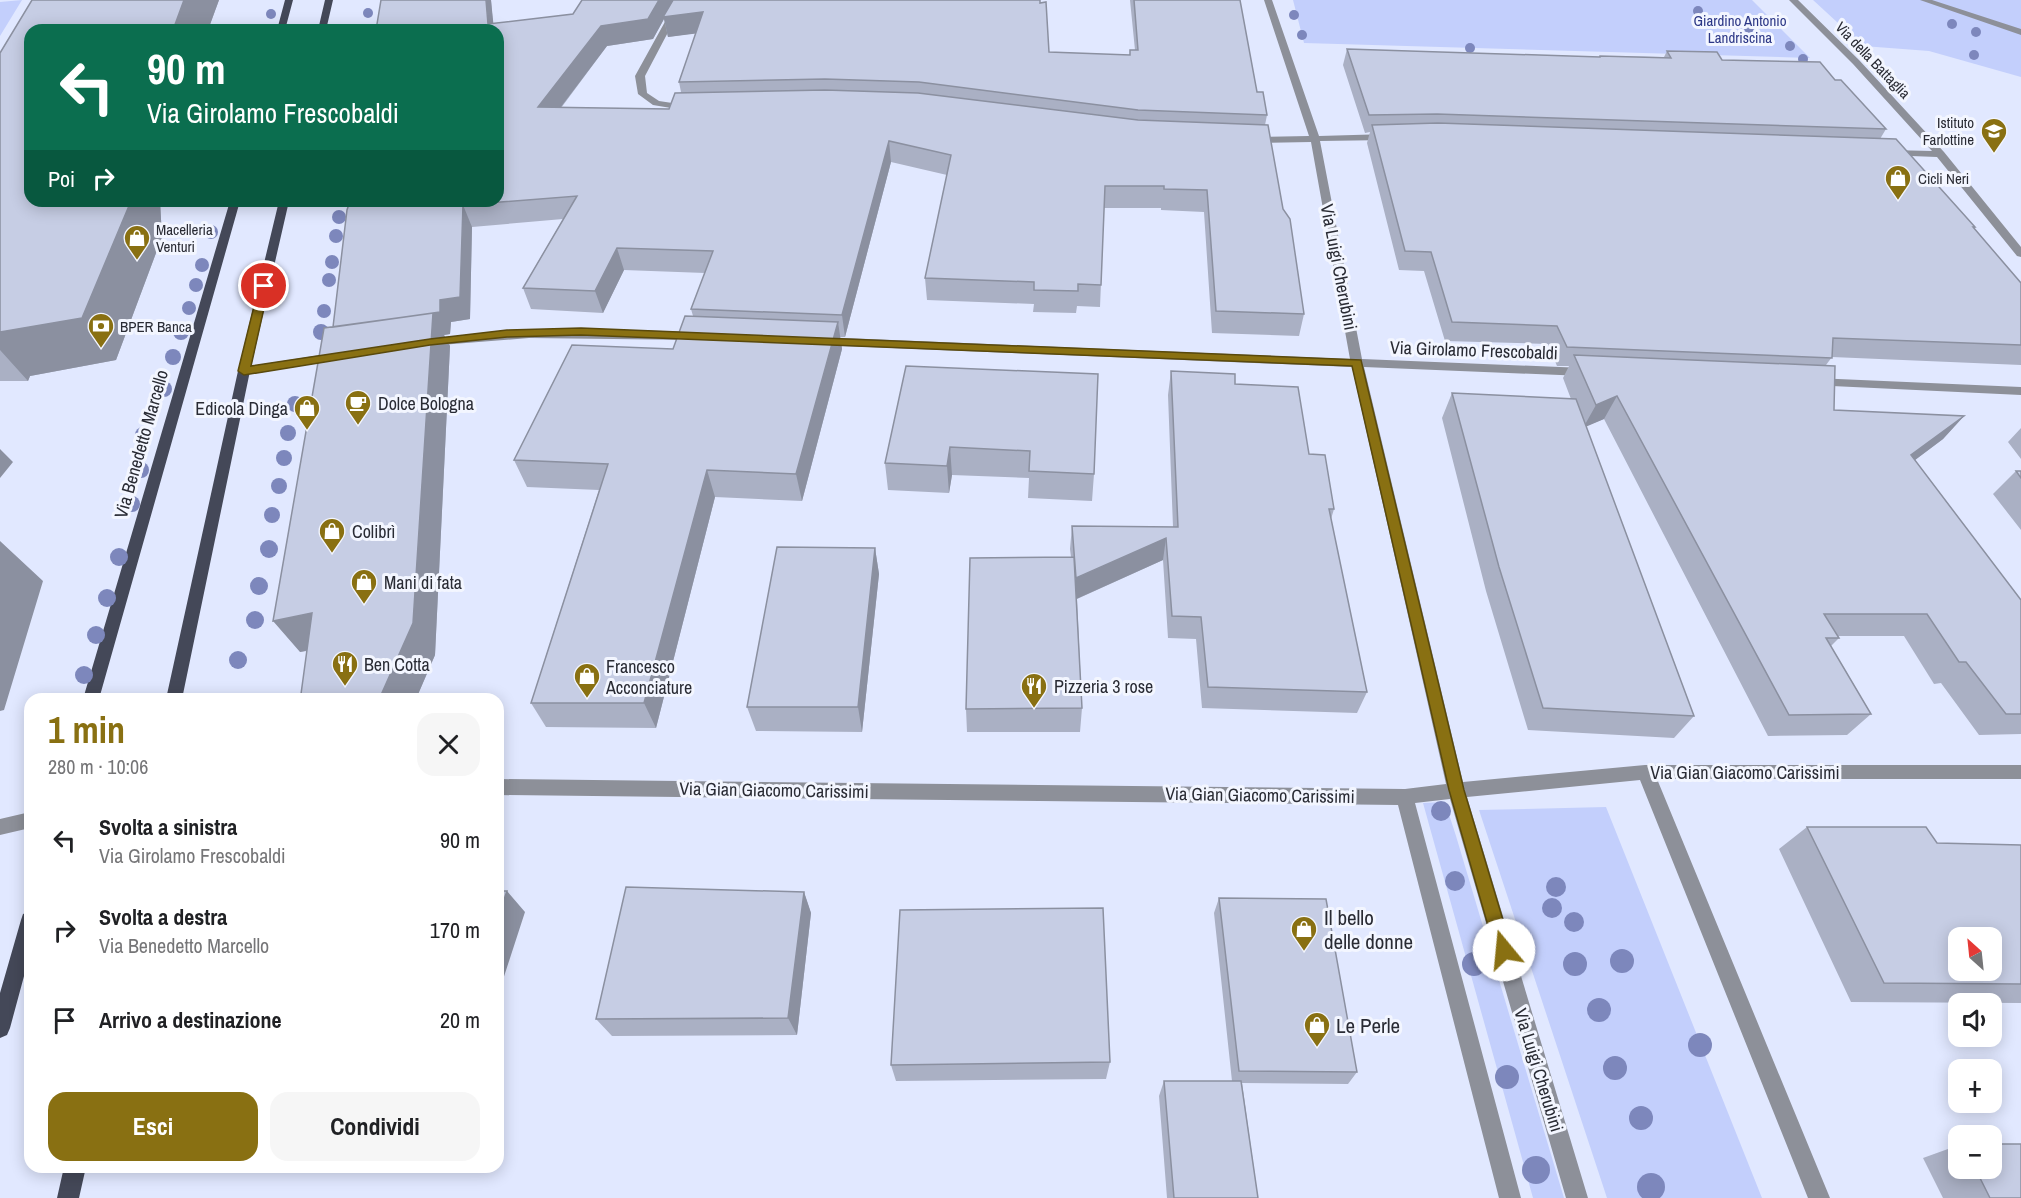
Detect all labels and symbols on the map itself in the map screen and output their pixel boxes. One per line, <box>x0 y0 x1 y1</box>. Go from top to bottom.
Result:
park label: Giardino Antonio Landriscina <box>1693 10 1787 48</box>
street label: Via della Battaglia <box>1831 17 1915 103</box>
place label: Istituto Farlottine <box>1923 112 1974 150</box>
school or university icon: Istituto Farlottine <box>1979 116 2009 154</box>
shop icon: Cicli Neri <box>1883 163 1913 201</box>
place label: Cicli Neri <box>1918 168 1969 189</box>
street label: Via Luigi Cherubini <box>1315 202 1363 332</box>
place label: Macelleria Venturi <box>156 219 213 257</box>
shop icon: Macelleria Venturi <box>122 223 152 261</box>
pin <box>238 260 289 311</box>
bank icon: BPER Banca <box>86 311 116 349</box>
place label: BPER Banca <box>120 316 192 337</box>
street label: Via Girolamo Frescobaldi <box>1390 335 1558 365</box>
street label: Via Benedetto Marcello <box>108 367 174 521</box>
cafe icon: Dolce Bologna <box>343 388 373 426</box>
place label: Dolce Bologna <box>378 391 474 416</box>
shop icon: Edicola Dinga <box>292 393 322 431</box>
place label: Edicola Dinga <box>195 396 288 421</box>
shop icon: Colibrì <box>317 516 347 554</box>
place label: Colibrì <box>352 519 395 544</box>
shop icon: Mani di fata <box>349 567 379 605</box>
place label: Mani di fata <box>384 570 462 595</box>
restaurant icon: Ben Cotta <box>330 649 360 687</box>
place label: Ben Cotta <box>364 652 430 677</box>
place label: Francesco Acconciature <box>605 654 692 700</box>
shop icon: Francesco Acconciature <box>572 661 602 699</box>
restaurant icon: Pizzeria 3 rose <box>1019 671 1049 709</box>
place label: Pizzeria 3 rose <box>1054 674 1153 699</box>
street label: Via Gian Giacomo Carissimi <box>1650 760 1840 785</box>
street label: Via Gian Giacomo Carissimi <box>679 776 869 804</box>
street label: Via Gian Giacomo Carissimi <box>1165 781 1355 809</box>
place label: Il bello delle donne <box>1324 903 1413 956</box>
shop icon: Il bello delle donne <box>1289 914 1319 952</box>
position arrow <box>1472 918 1536 982</box>
north arrow <box>1948 927 2002 981</box>
street label: Via Luigi Cherubini <box>1508 1005 1570 1135</box>
shop icon: Le Perle <box>1302 1010 1332 1048</box>
place label: Le Perle <box>1336 1011 1400 1040</box>

